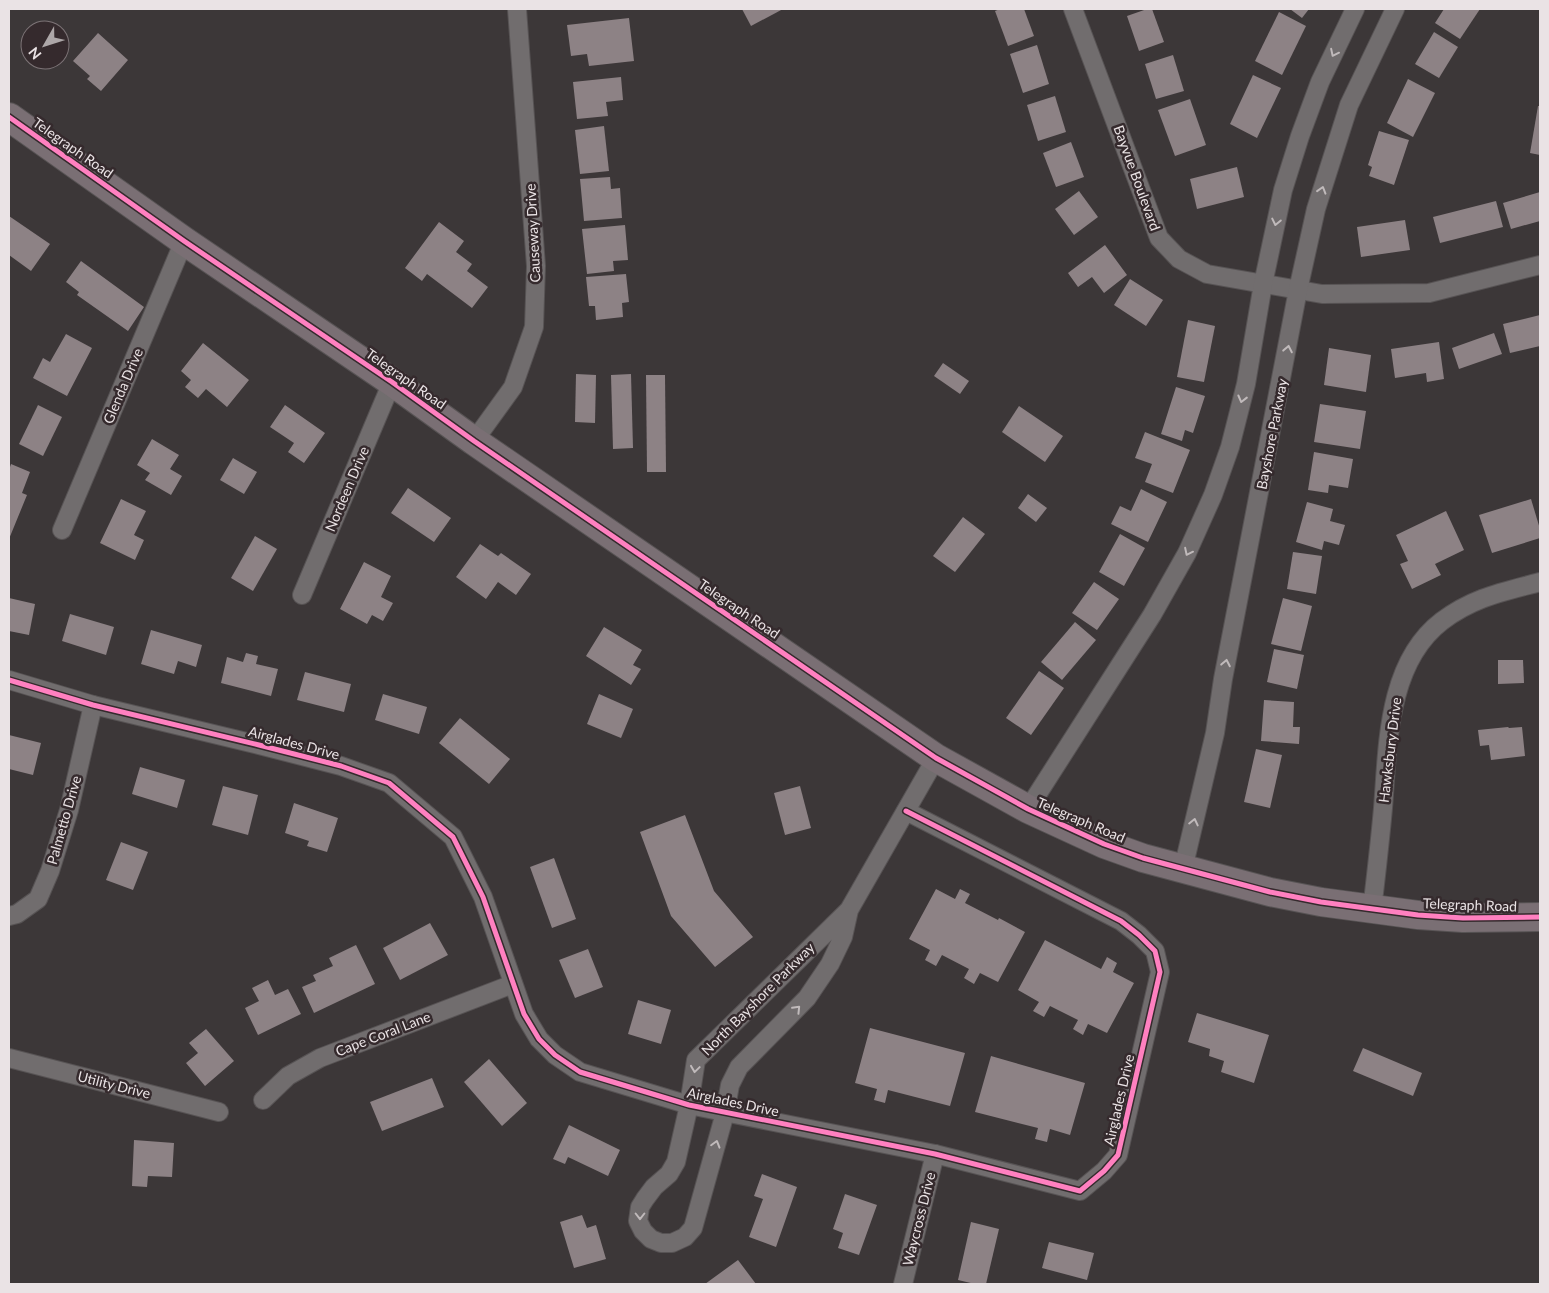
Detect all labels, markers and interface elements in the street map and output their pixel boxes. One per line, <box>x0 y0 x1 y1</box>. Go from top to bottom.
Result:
north arrow <box>20 20 70 70</box>
text: N <box>25 44 45 63</box>
one-way arrow <box>1330 48 1340 57</box>
street label: Telegraph Road <box>30 114 117 182</box>
street label: Bayvue Boulevard <box>1111 123 1164 233</box>
street label: Causeway Drive <box>521 183 544 283</box>
one-way arrow <box>1316 186 1326 194</box>
one-way arrow <box>1271 218 1282 227</box>
one-way arrow <box>1282 344 1292 353</box>
street label: Glenda Drive <box>99 345 146 426</box>
street label: Telegraph Road <box>363 345 450 413</box>
street label: Bayshore Parkway <box>1252 376 1291 491</box>
one-way arrow <box>1237 395 1248 404</box>
street label: Nordeen Drive <box>321 444 372 534</box>
one-way arrow <box>1184 546 1194 555</box>
street label: Telegraph Road <box>695 575 783 642</box>
one-way arrow <box>1221 658 1231 667</box>
street label: Hawksbury Drive <box>1375 696 1404 804</box>
street label: Airglades Drive <box>247 722 342 763</box>
street label: Palmetto Drive <box>43 773 84 866</box>
street label: Telegraph Road <box>1035 793 1128 846</box>
one-way arrow <box>1188 817 1199 826</box>
street label: Telegraph Road <box>1423 894 1517 915</box>
street label: North Bayshore Parkway <box>698 938 818 1059</box>
one-way arrow <box>791 1005 800 1014</box>
street label: Cape Coral Lane <box>333 1008 433 1059</box>
street label: Airglades Drive <box>1100 1052 1137 1147</box>
one-way arrow <box>690 1065 700 1074</box>
street label: Utility Drive <box>76 1067 152 1102</box>
street label: Airglades Drive <box>686 1083 781 1120</box>
one-way arrow <box>711 1140 721 1148</box>
street label: Waycross Drive <box>899 1170 938 1268</box>
one-way arrow <box>635 1213 645 1221</box>

